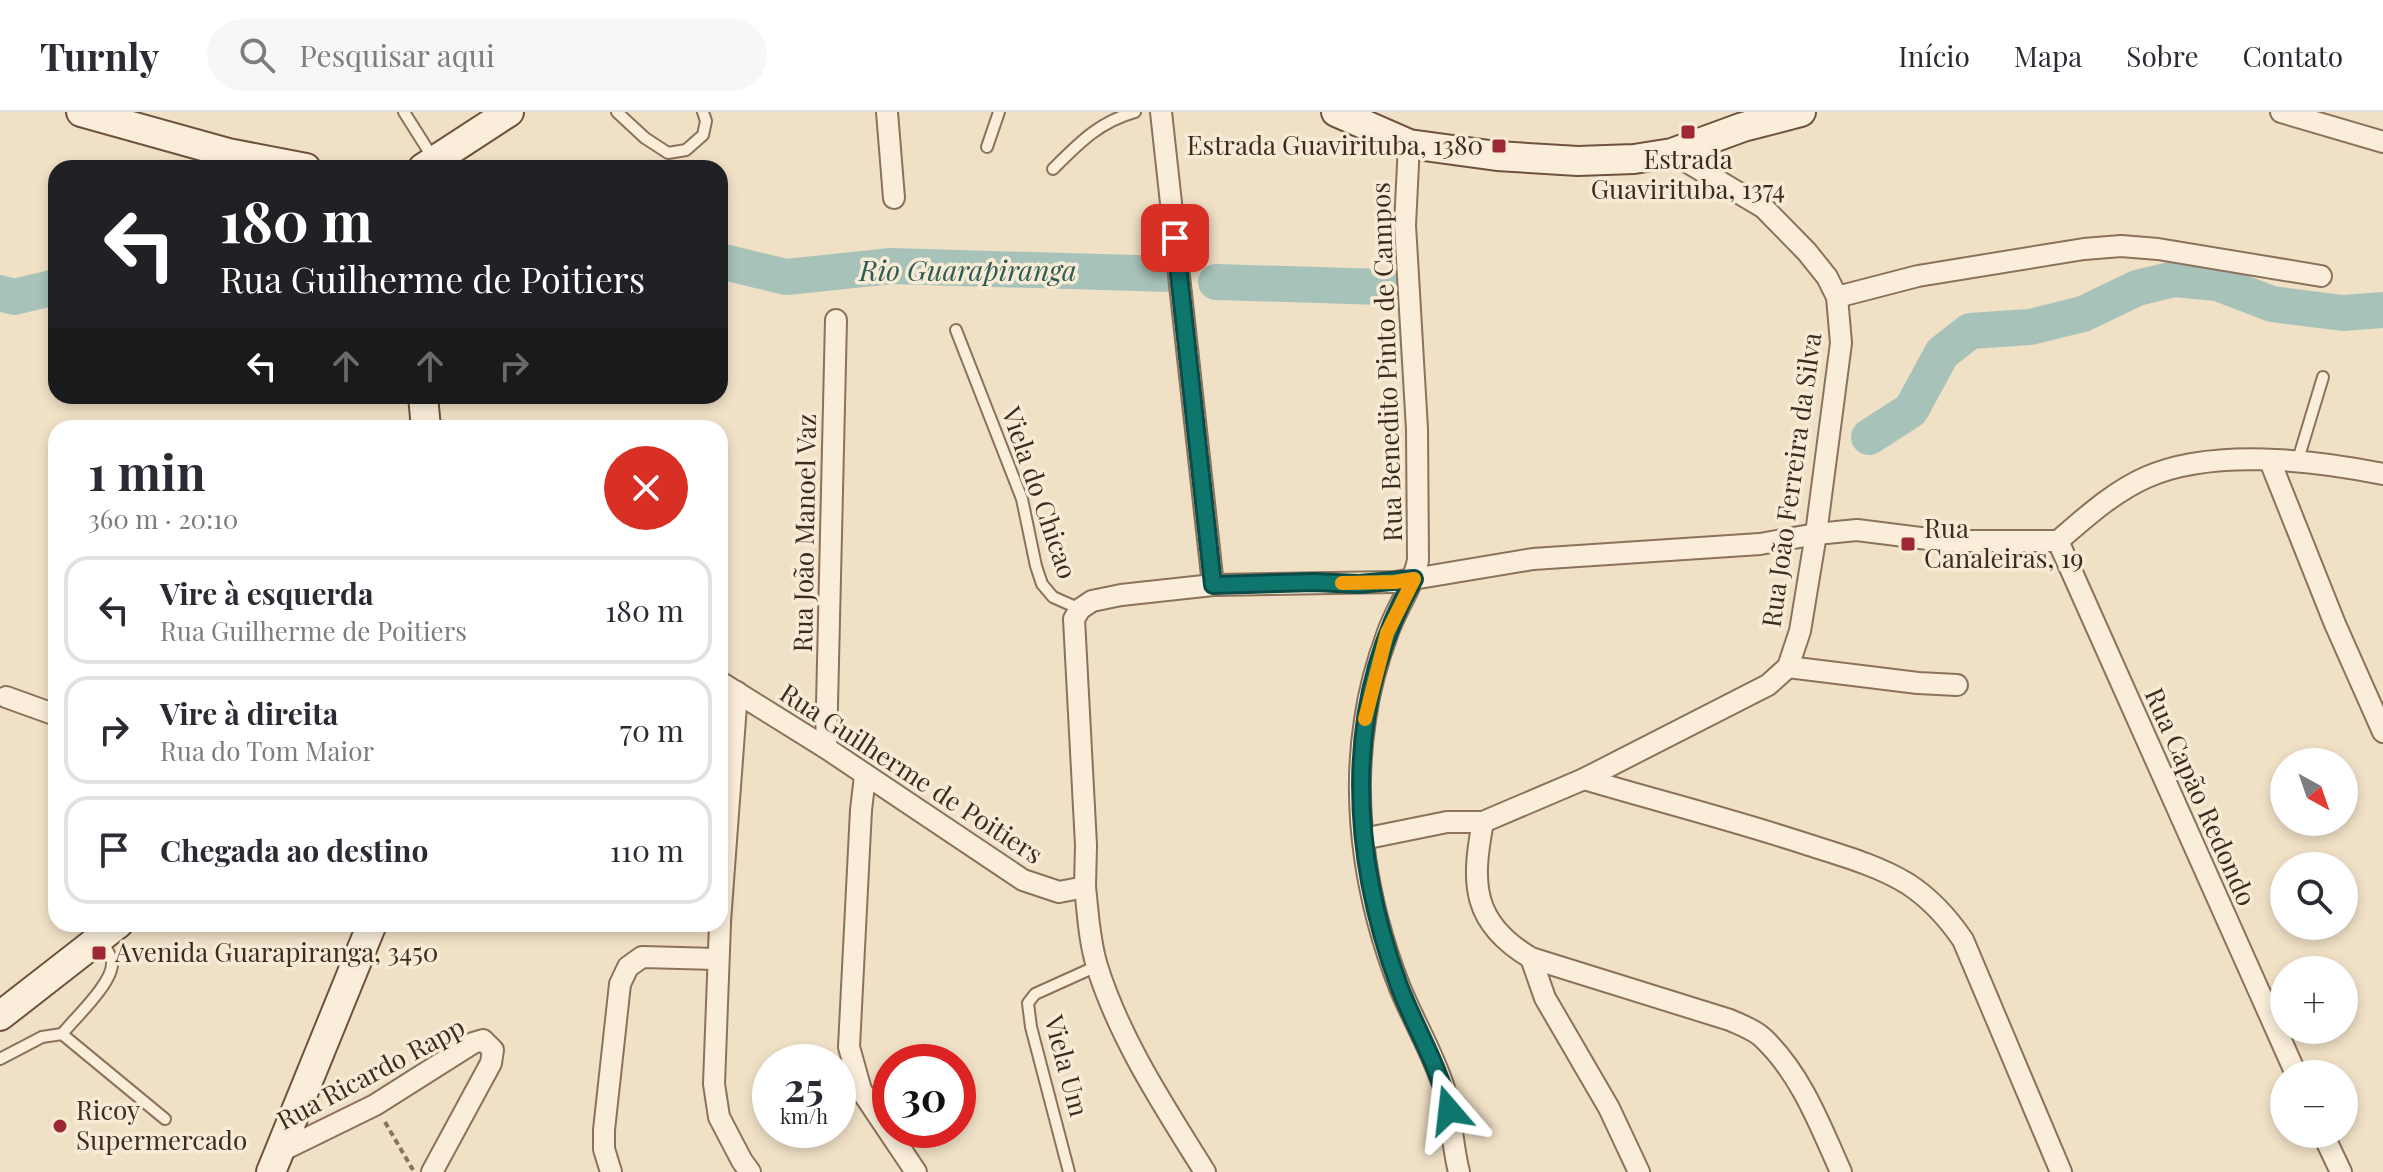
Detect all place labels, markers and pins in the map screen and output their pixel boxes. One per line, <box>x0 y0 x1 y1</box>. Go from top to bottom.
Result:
marker: Estrada Guavirituba, 1374 <box>1679 123 1697 141</box>
place label: Estrada Guavirituba, 1380 <box>1187 127 1483 162</box>
marker: Estrada Guavirituba, 1380 <box>1490 137 1508 155</box>
place label: Estrada Guavirituba, 1374 <box>1591 141 1785 206</box>
pin <box>1141 204 1209 272</box>
place label: Rua Canaleiras, 19 <box>1924 510 2084 575</box>
marker: Rua Canaleiras, 19 <box>1899 535 1917 553</box>
place label: Avenida Guarapiranga, 3450 <box>114 934 438 969</box>
marker: Avenida Guarapiranga, 3450 <box>90 944 108 962</box>
place label: Ricoy Supermercado <box>76 1092 247 1157</box>
marker: Ricoy Supermercado <box>51 1117 69 1135</box>

